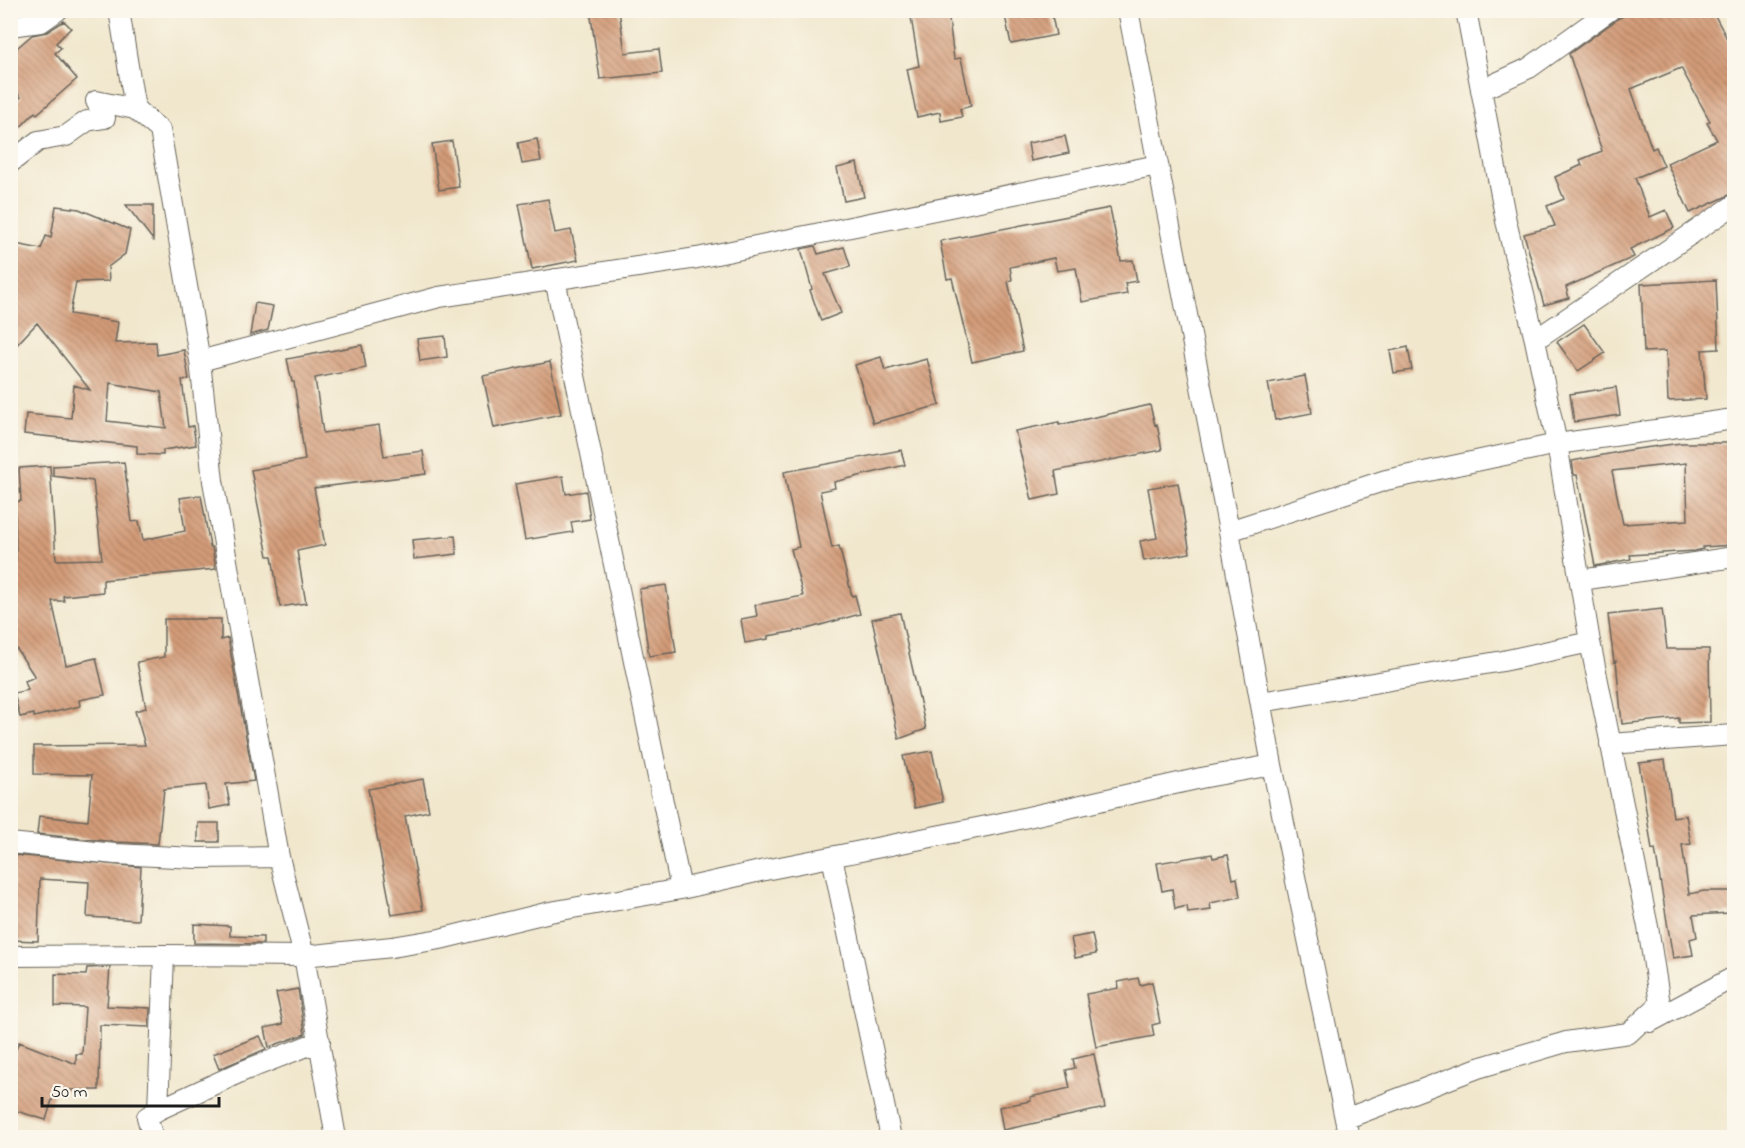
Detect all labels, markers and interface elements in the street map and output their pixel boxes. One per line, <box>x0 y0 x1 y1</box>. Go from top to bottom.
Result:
scale bar <box>42 1070 219 1108</box>
text: 50 m <box>51 1080 88 1106</box>

